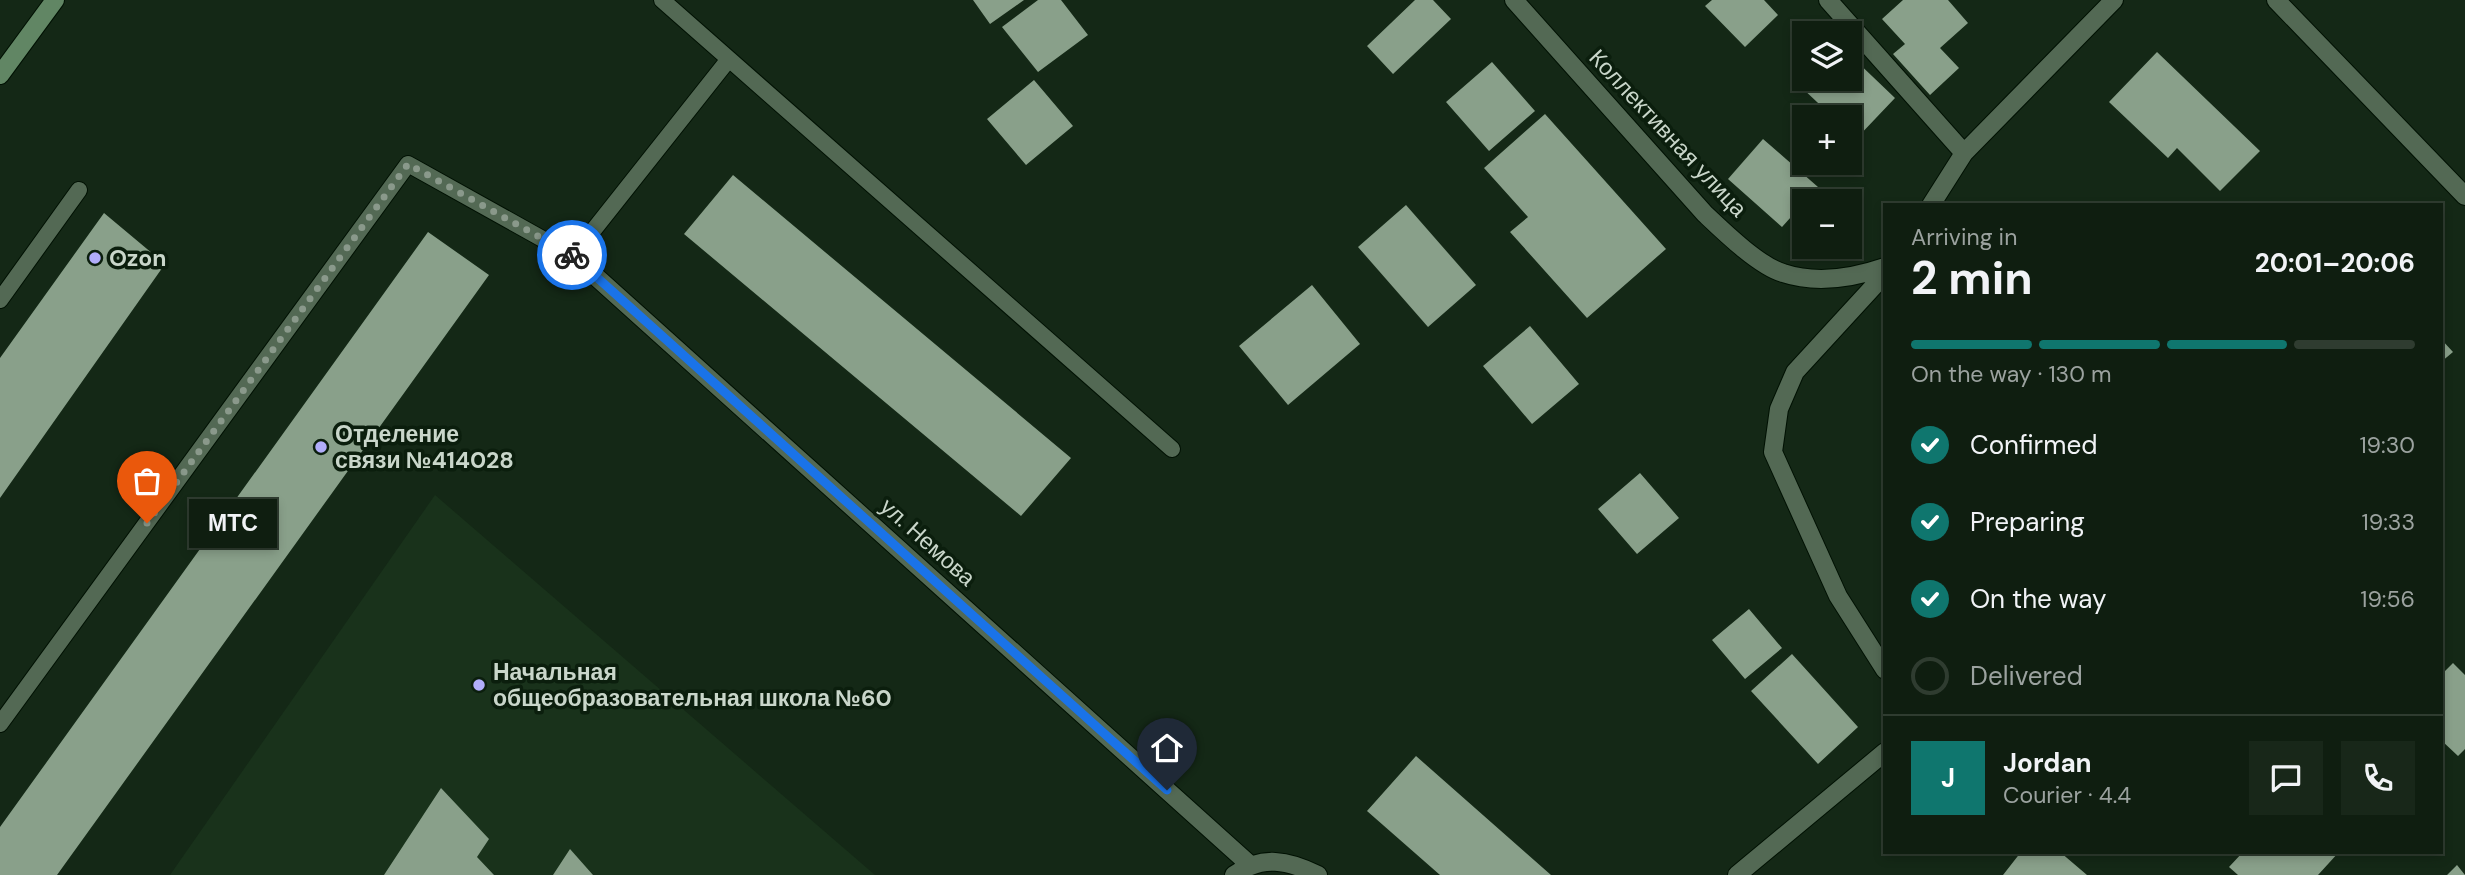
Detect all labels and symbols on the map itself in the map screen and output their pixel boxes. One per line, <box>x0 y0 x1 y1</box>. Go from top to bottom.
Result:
street label: Коллективная улица <box>1583 43 1754 223</box>
courier <box>537 220 607 290</box>
place label: Ozon <box>109 243 167 273</box>
marker: Ozon <box>87 250 103 266</box>
place label: Отделение связи №414028 <box>335 419 514 475</box>
marker: Отделение связи №414028 <box>313 439 329 455</box>
pin <box>117 451 177 523</box>
street label: ул. Немова <box>874 491 982 593</box>
callout: МТС <box>189 498 276 548</box>
place label: Начальная общеобразовательная школа №60 <box>493 657 892 713</box>
marker: Начальная общеобразовательная школа №60 <box>471 677 487 693</box>
pin <box>1137 718 1197 790</box>

